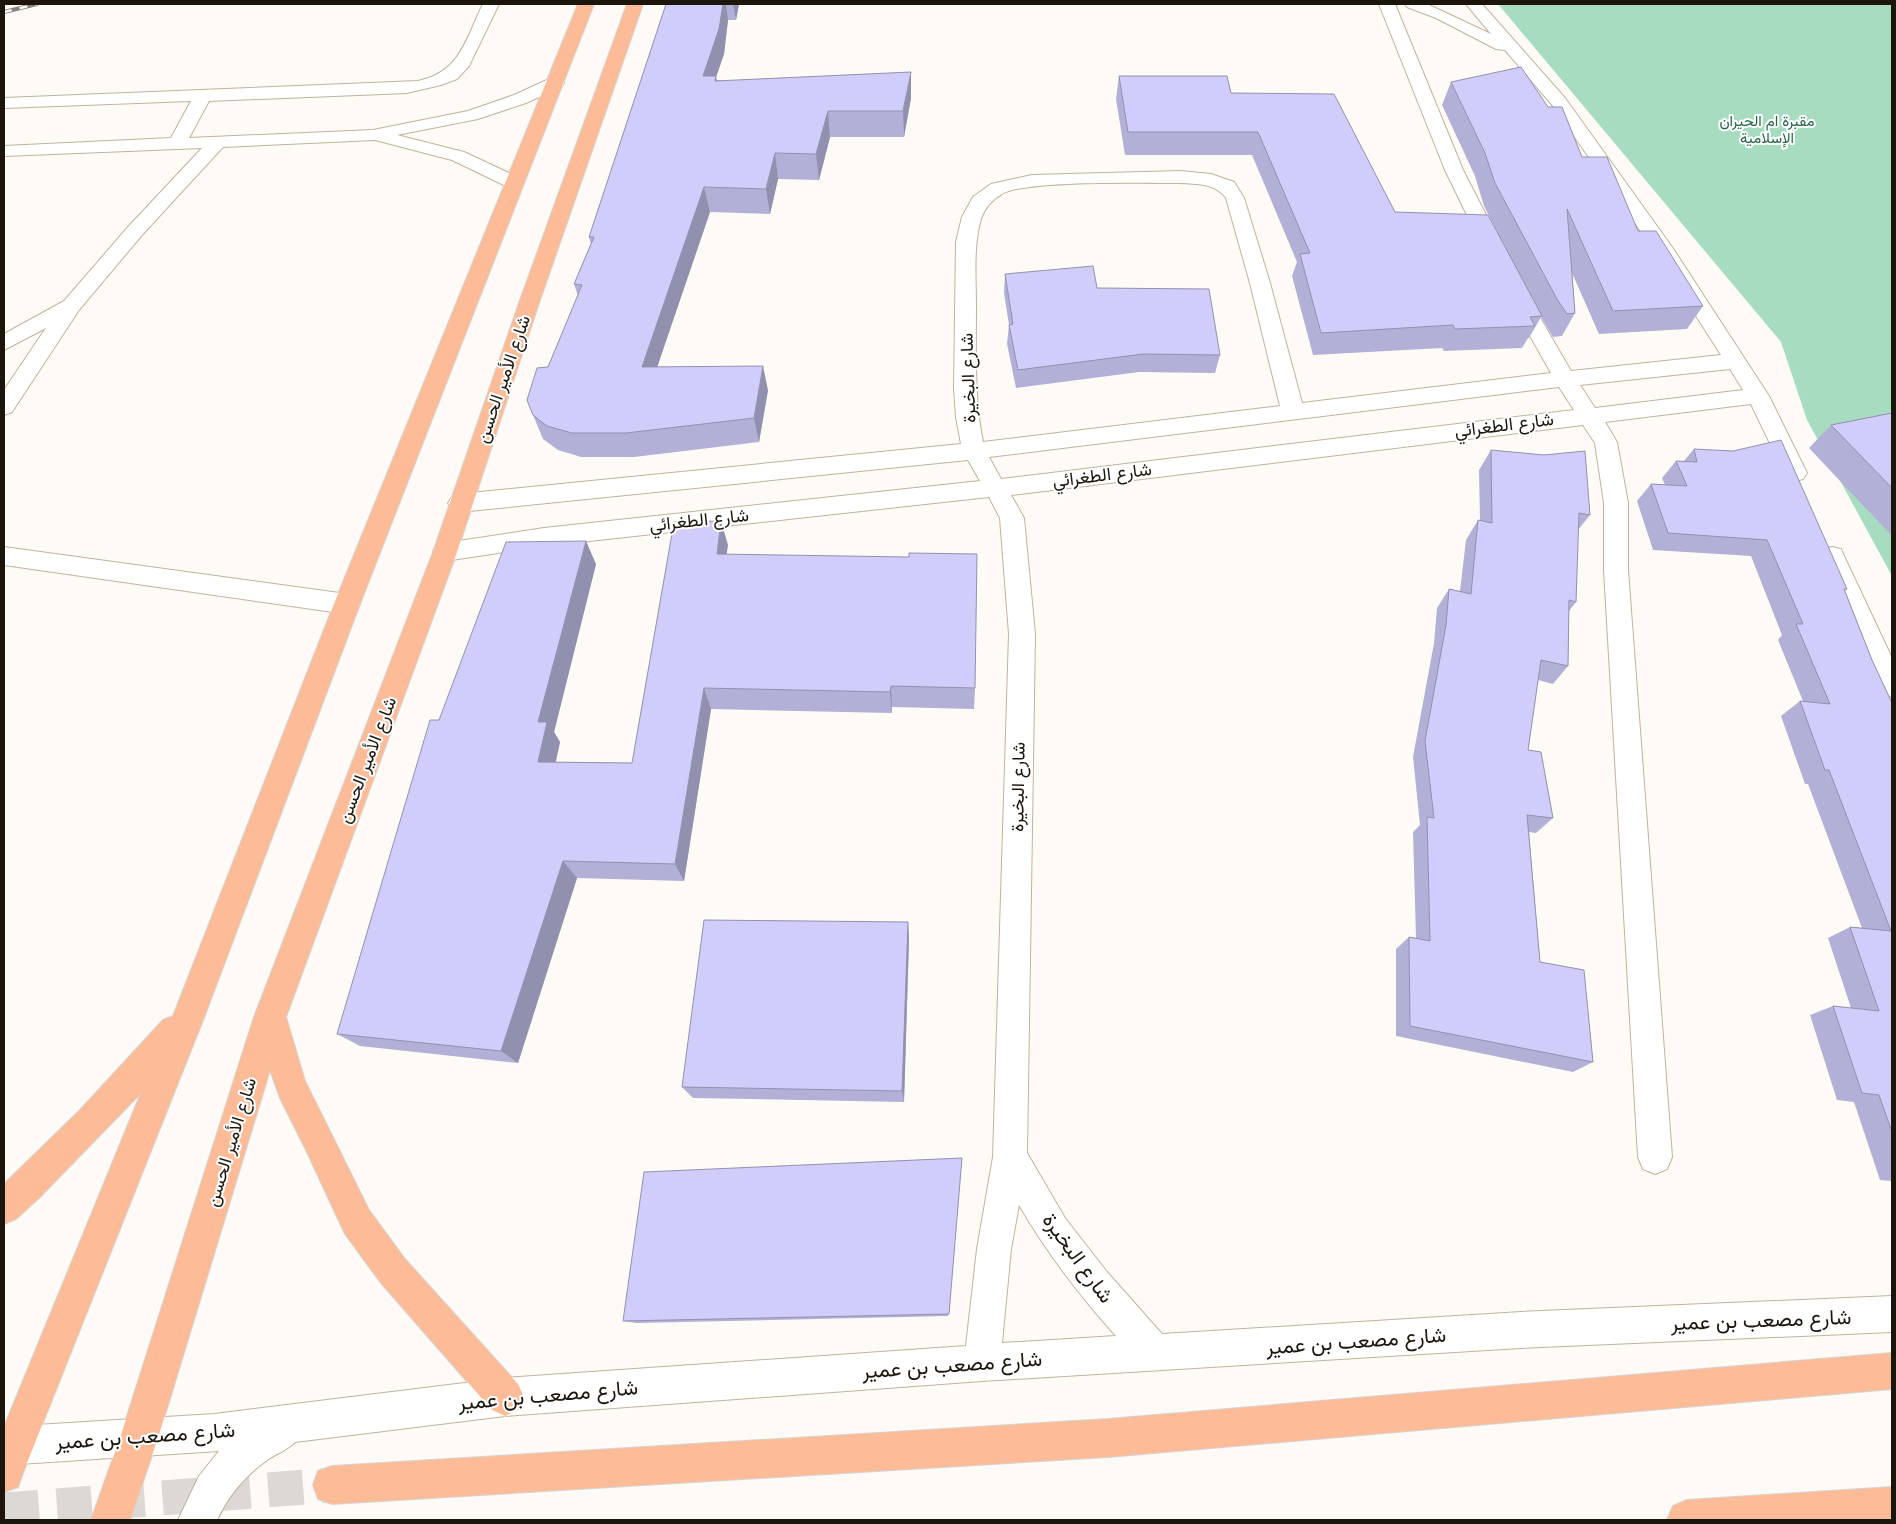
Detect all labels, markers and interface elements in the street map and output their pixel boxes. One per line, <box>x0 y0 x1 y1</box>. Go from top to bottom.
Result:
park label: مقبرة ام الحيران الإسلامية <box>1719 110 1815 148</box>
street label: شارع الأمير الحسن <box>469 312 536 446</box>
street label: شارع البخيرة <box>953 333 982 423</box>
street label: شارع الطغرائي <box>1453 406 1555 446</box>
street label: شارع الطغرائي <box>1051 456 1153 496</box>
street label: شارع الطغرائي <box>648 502 750 540</box>
street label: شارع الأمير الحسن <box>331 693 402 827</box>
street label: شارع البخيرة <box>1004 742 1031 832</box>
street label: شارع الأمير الحسن <box>199 1074 262 1209</box>
street label: شارع البخيرة <box>1036 1207 1121 1309</box>
street label: شارع مصعب بن عمير <box>1669 1302 1852 1337</box>
street label: شارع مصعب بن عمير <box>1264 1320 1447 1361</box>
street label: شارع مصعب بن عمير <box>860 1344 1043 1385</box>
street label: شارع مصعب بن عمير <box>456 1372 639 1417</box>
street label: شارع مصعب بن عمير <box>53 1415 236 1456</box>

